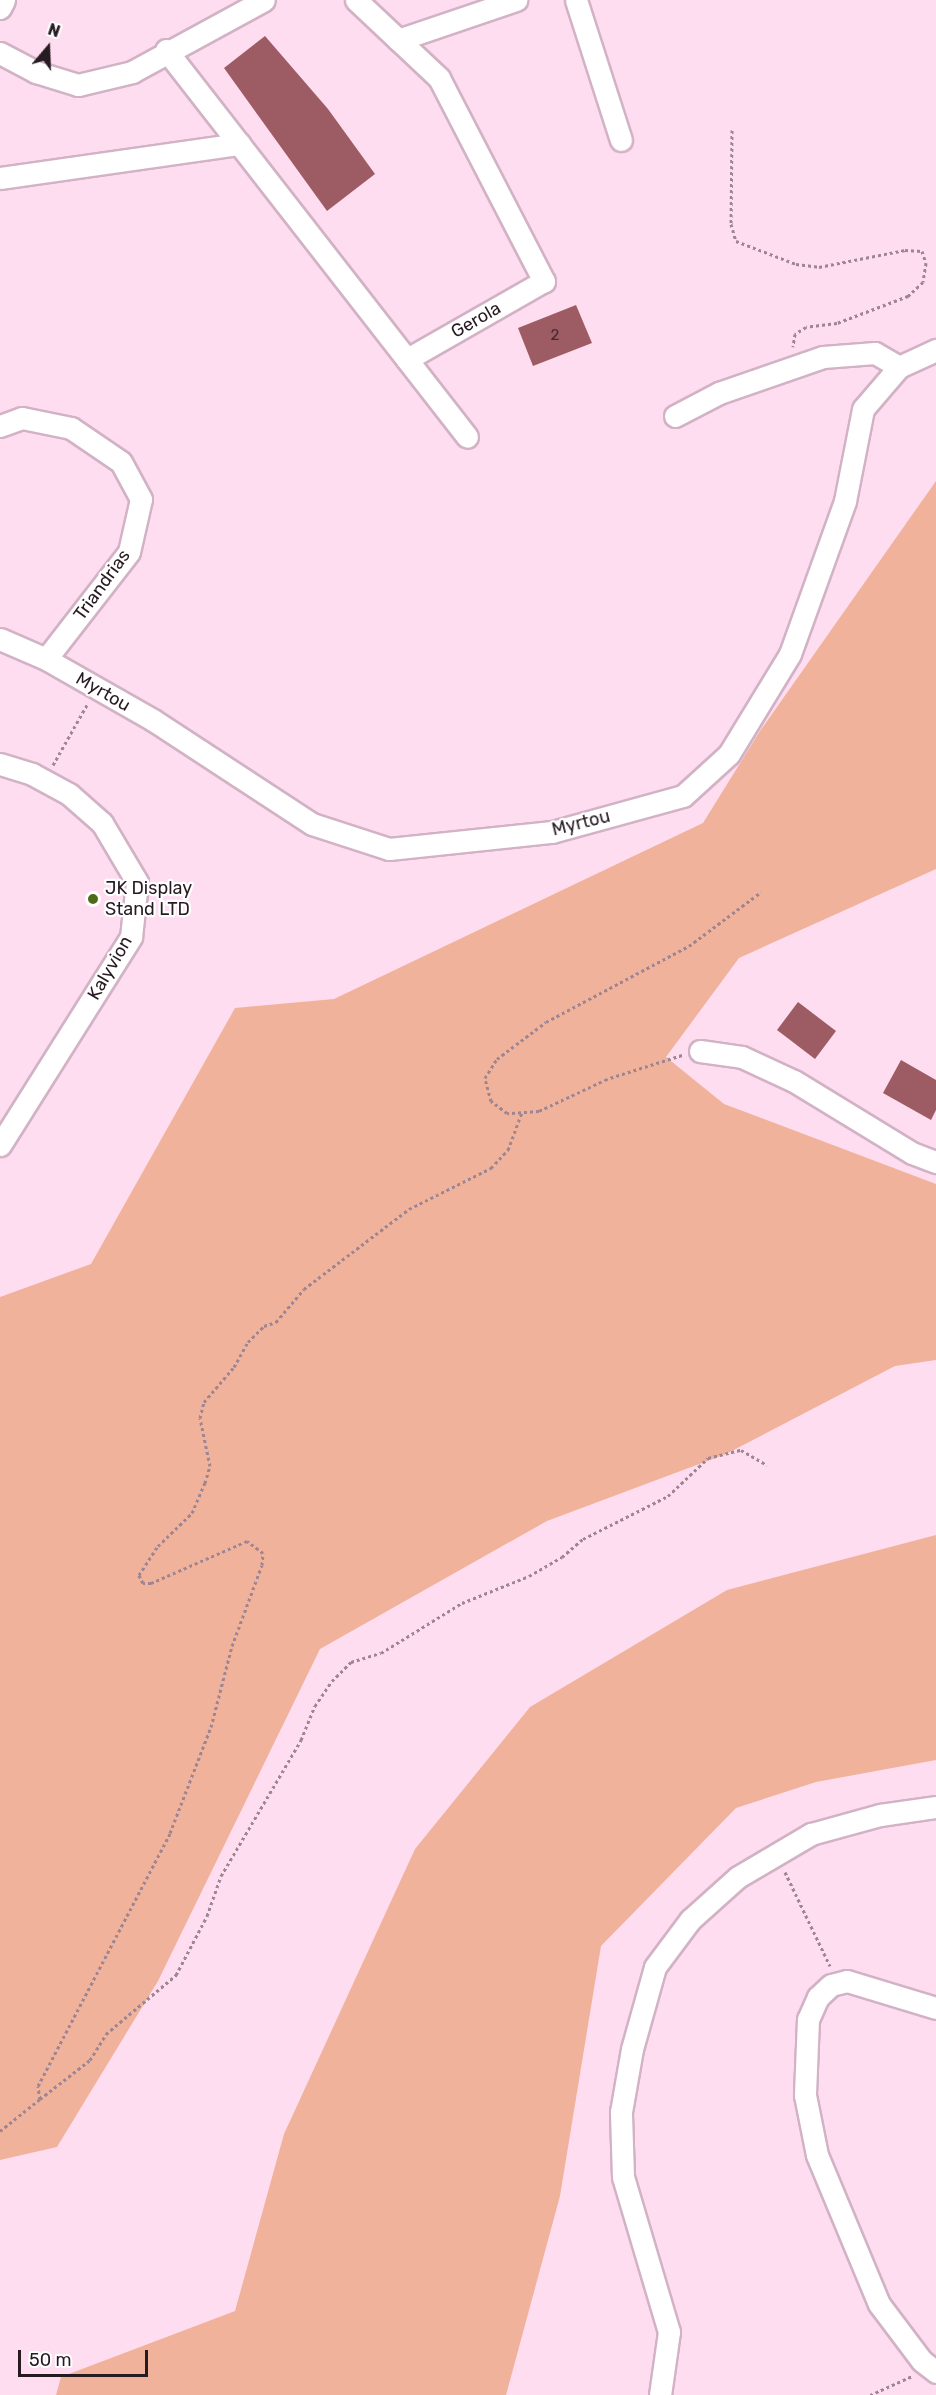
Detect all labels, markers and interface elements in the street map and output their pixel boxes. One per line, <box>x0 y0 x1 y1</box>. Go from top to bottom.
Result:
north arrow <box>18 18 78 78</box>
text: N <box>45 20 63 41</box>
street label: Gerola <box>447 297 505 343</box>
house number: 2 <box>551 327 559 345</box>
street label: Triandrias <box>69 545 135 625</box>
street label: Myrtou <box>72 668 134 716</box>
street label: Myrtou <box>550 805 612 841</box>
place label: JK Display Stand LTD <box>105 878 192 920</box>
marker: JK Display Stand LTD <box>86 892 100 906</box>
street label: Kalyvion <box>83 932 137 1004</box>
scale bar <box>21 2338 152 2376</box>
text: 50 m <box>29 2349 72 2371</box>

